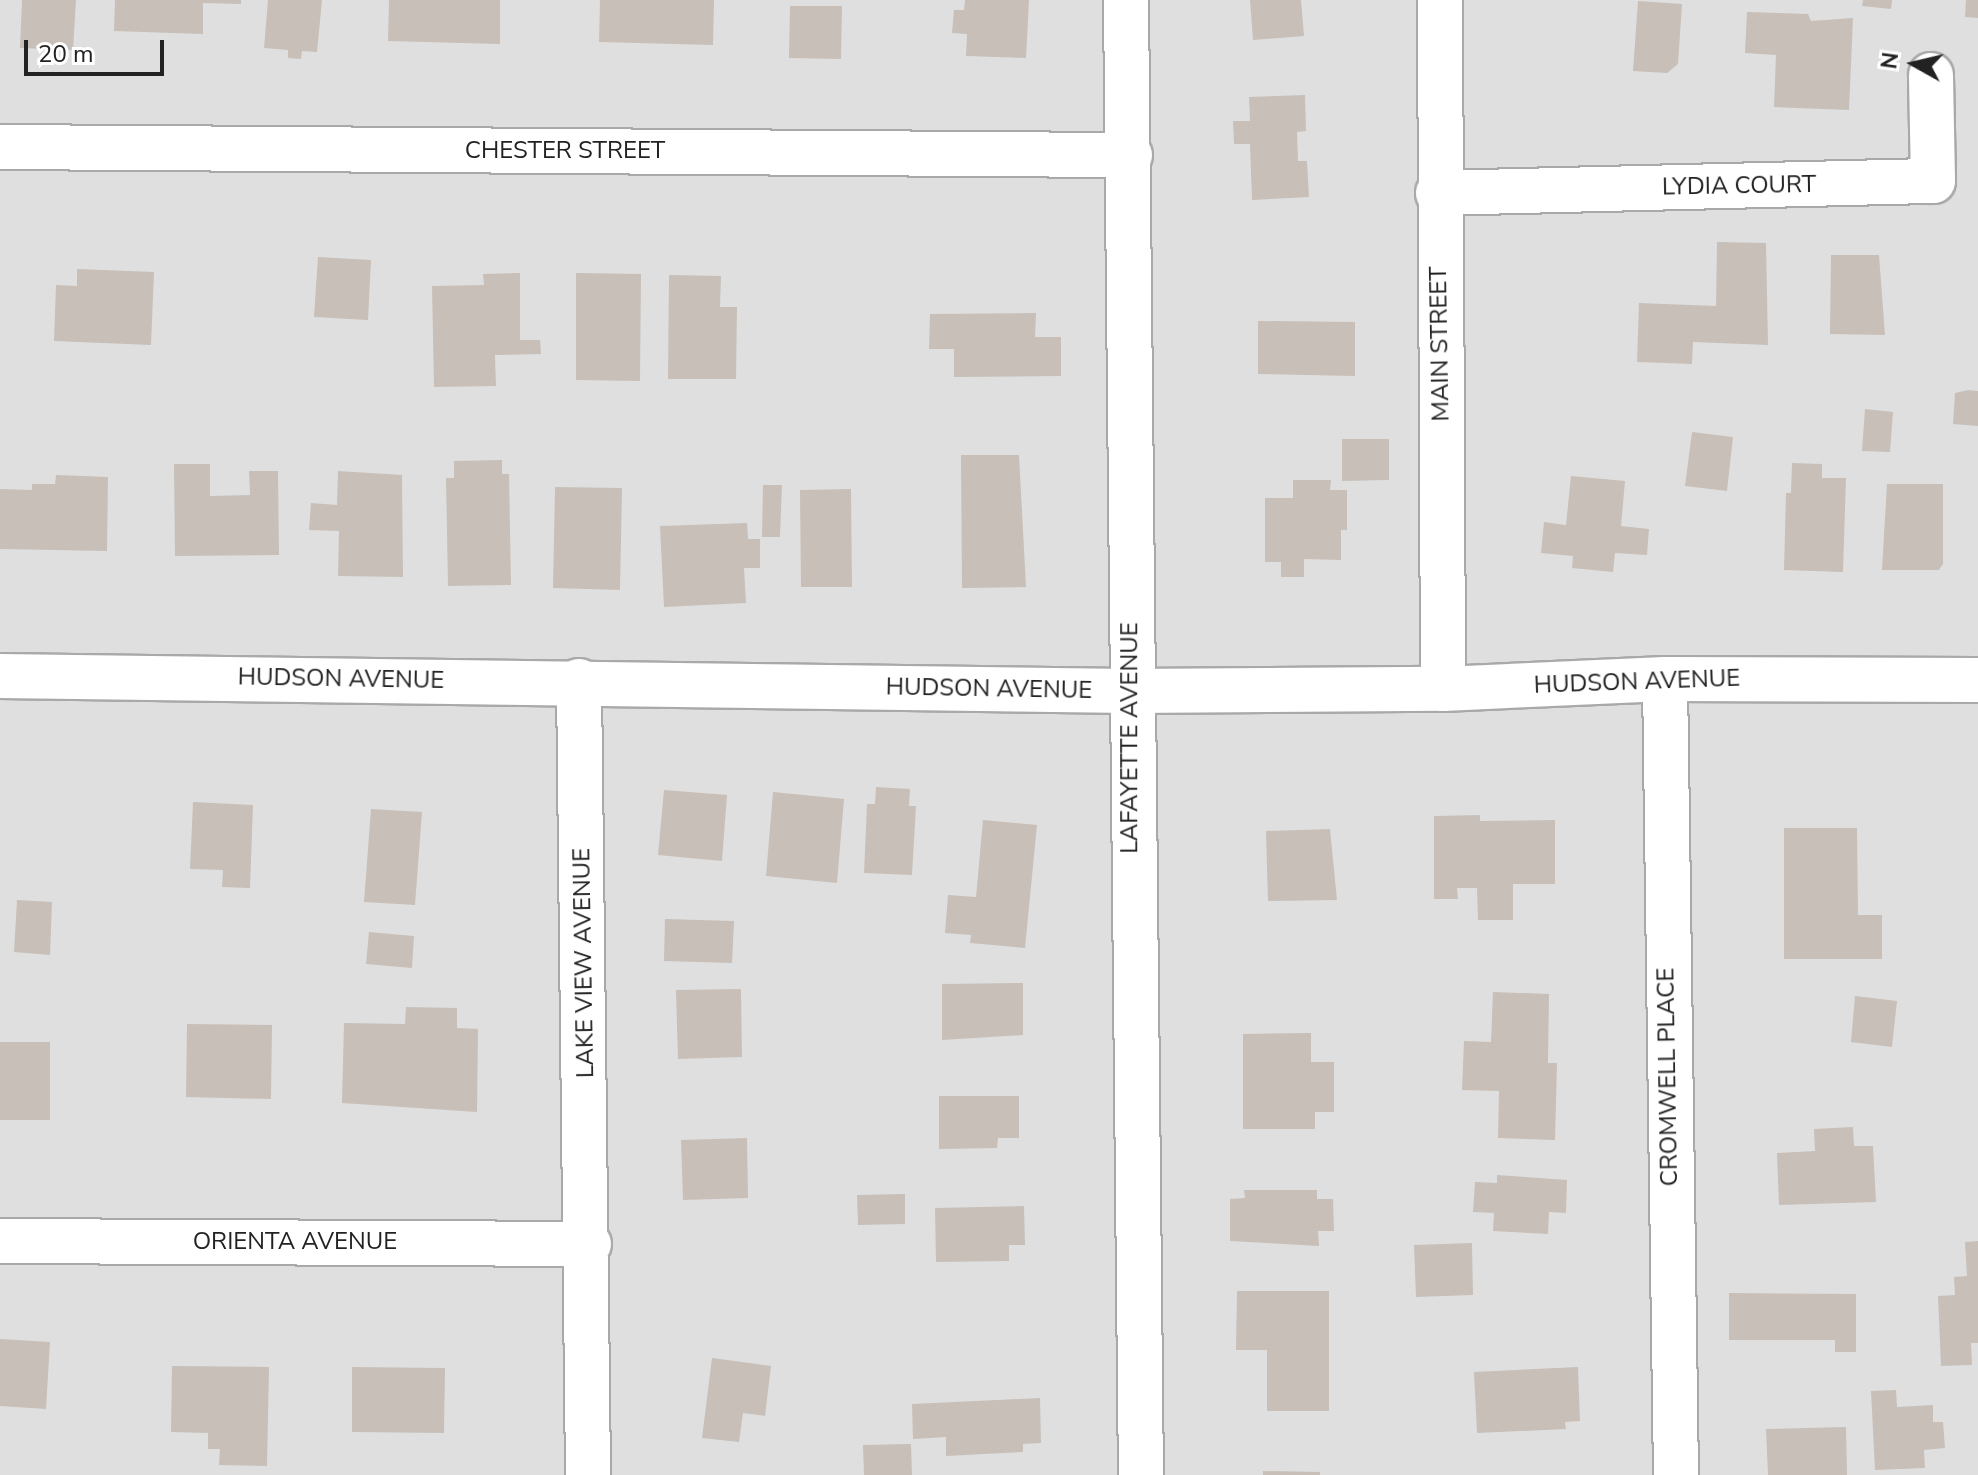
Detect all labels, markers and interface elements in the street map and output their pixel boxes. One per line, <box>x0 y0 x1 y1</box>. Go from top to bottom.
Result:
scale bar <box>28 24 168 74</box>
north arrow <box>1874 24 1954 104</box>
text: 20 m <box>38 38 94 70</box>
text: N <box>1874 50 1906 71</box>
street label: CHESTER STREET <box>465 137 665 165</box>
street label: LYDIA COURT <box>1662 170 1816 202</box>
street label: MAIN STREET <box>1424 266 1456 422</box>
street label: LAFAYETTE AVENUE <box>1116 622 1144 854</box>
street label: HUDSON AVENUE <box>237 663 445 695</box>
street label: HUDSON AVENUE <box>1533 664 1741 700</box>
street label: HUDSON AVENUE <box>885 673 1093 705</box>
street label: LAKE VIEW AVENUE <box>568 848 600 1078</box>
street label: CROMWELL PLACE <box>1652 967 1684 1187</box>
street label: ORIENTA AVENUE <box>193 1228 397 1256</box>

